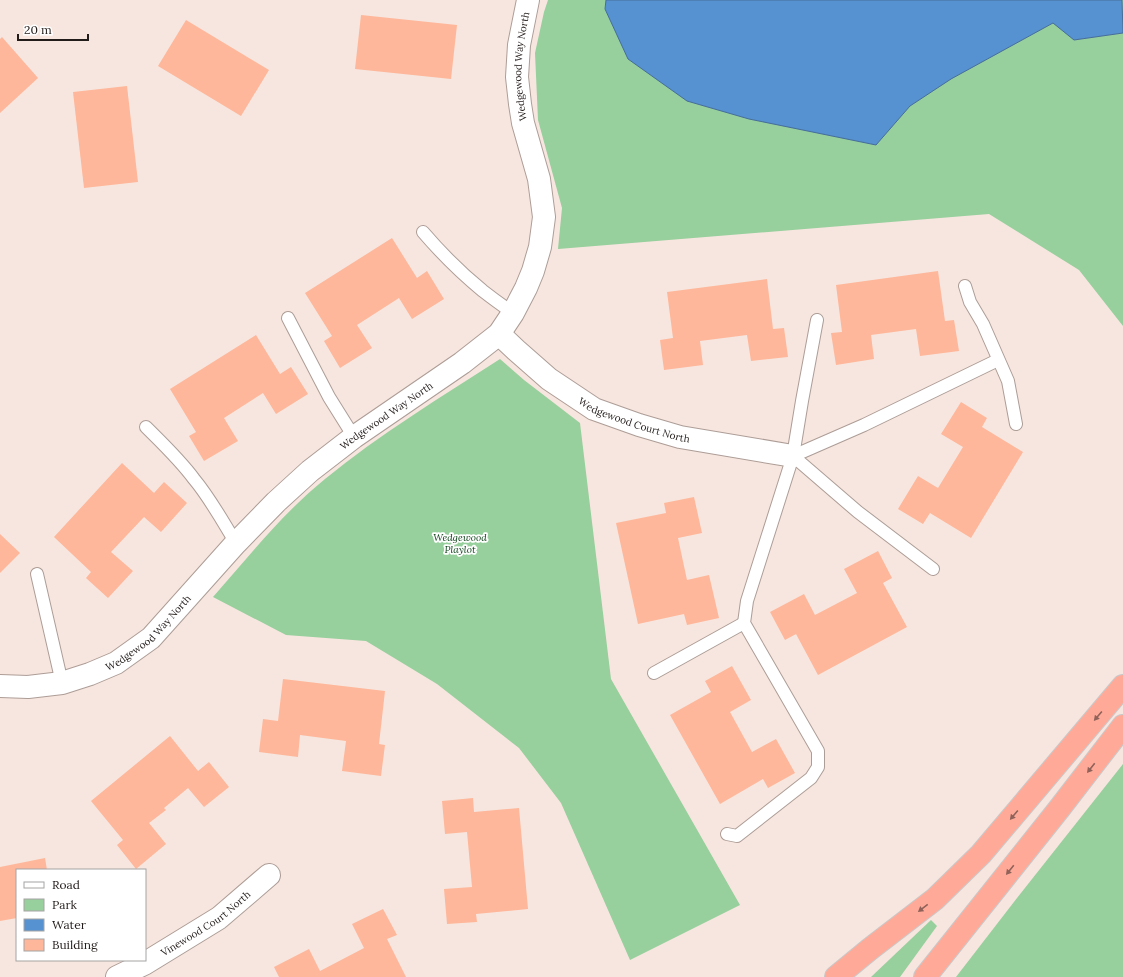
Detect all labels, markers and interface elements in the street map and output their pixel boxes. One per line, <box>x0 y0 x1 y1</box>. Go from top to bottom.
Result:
street label: Wedgewood Way North <box>511 11 532 122</box>
scale bar <box>18 16 88 42</box>
text: 20 m <box>24 22 52 37</box>
street label: Wedgewood Way North <box>337 379 435 453</box>
street label: Wedgewood Court North <box>576 395 691 446</box>
park label: Wedgewood Playlot <box>433 531 487 556</box>
street label: Wedgewood Way North <box>104 592 194 674</box>
one-way arrow <box>1093 710 1102 721</box>
one-way arrow <box>1086 762 1095 773</box>
one-way arrow <box>1009 809 1018 820</box>
one-way arrow <box>1006 865 1015 876</box>
legend <box>16 869 146 961</box>
text: Road <box>52 877 80 892</box>
street label: Vinewood Court North <box>158 888 253 960</box>
text: Park <box>52 897 78 912</box>
one-way arrow <box>918 904 929 912</box>
text: Water <box>52 917 87 932</box>
text: Building <box>52 937 98 952</box>

